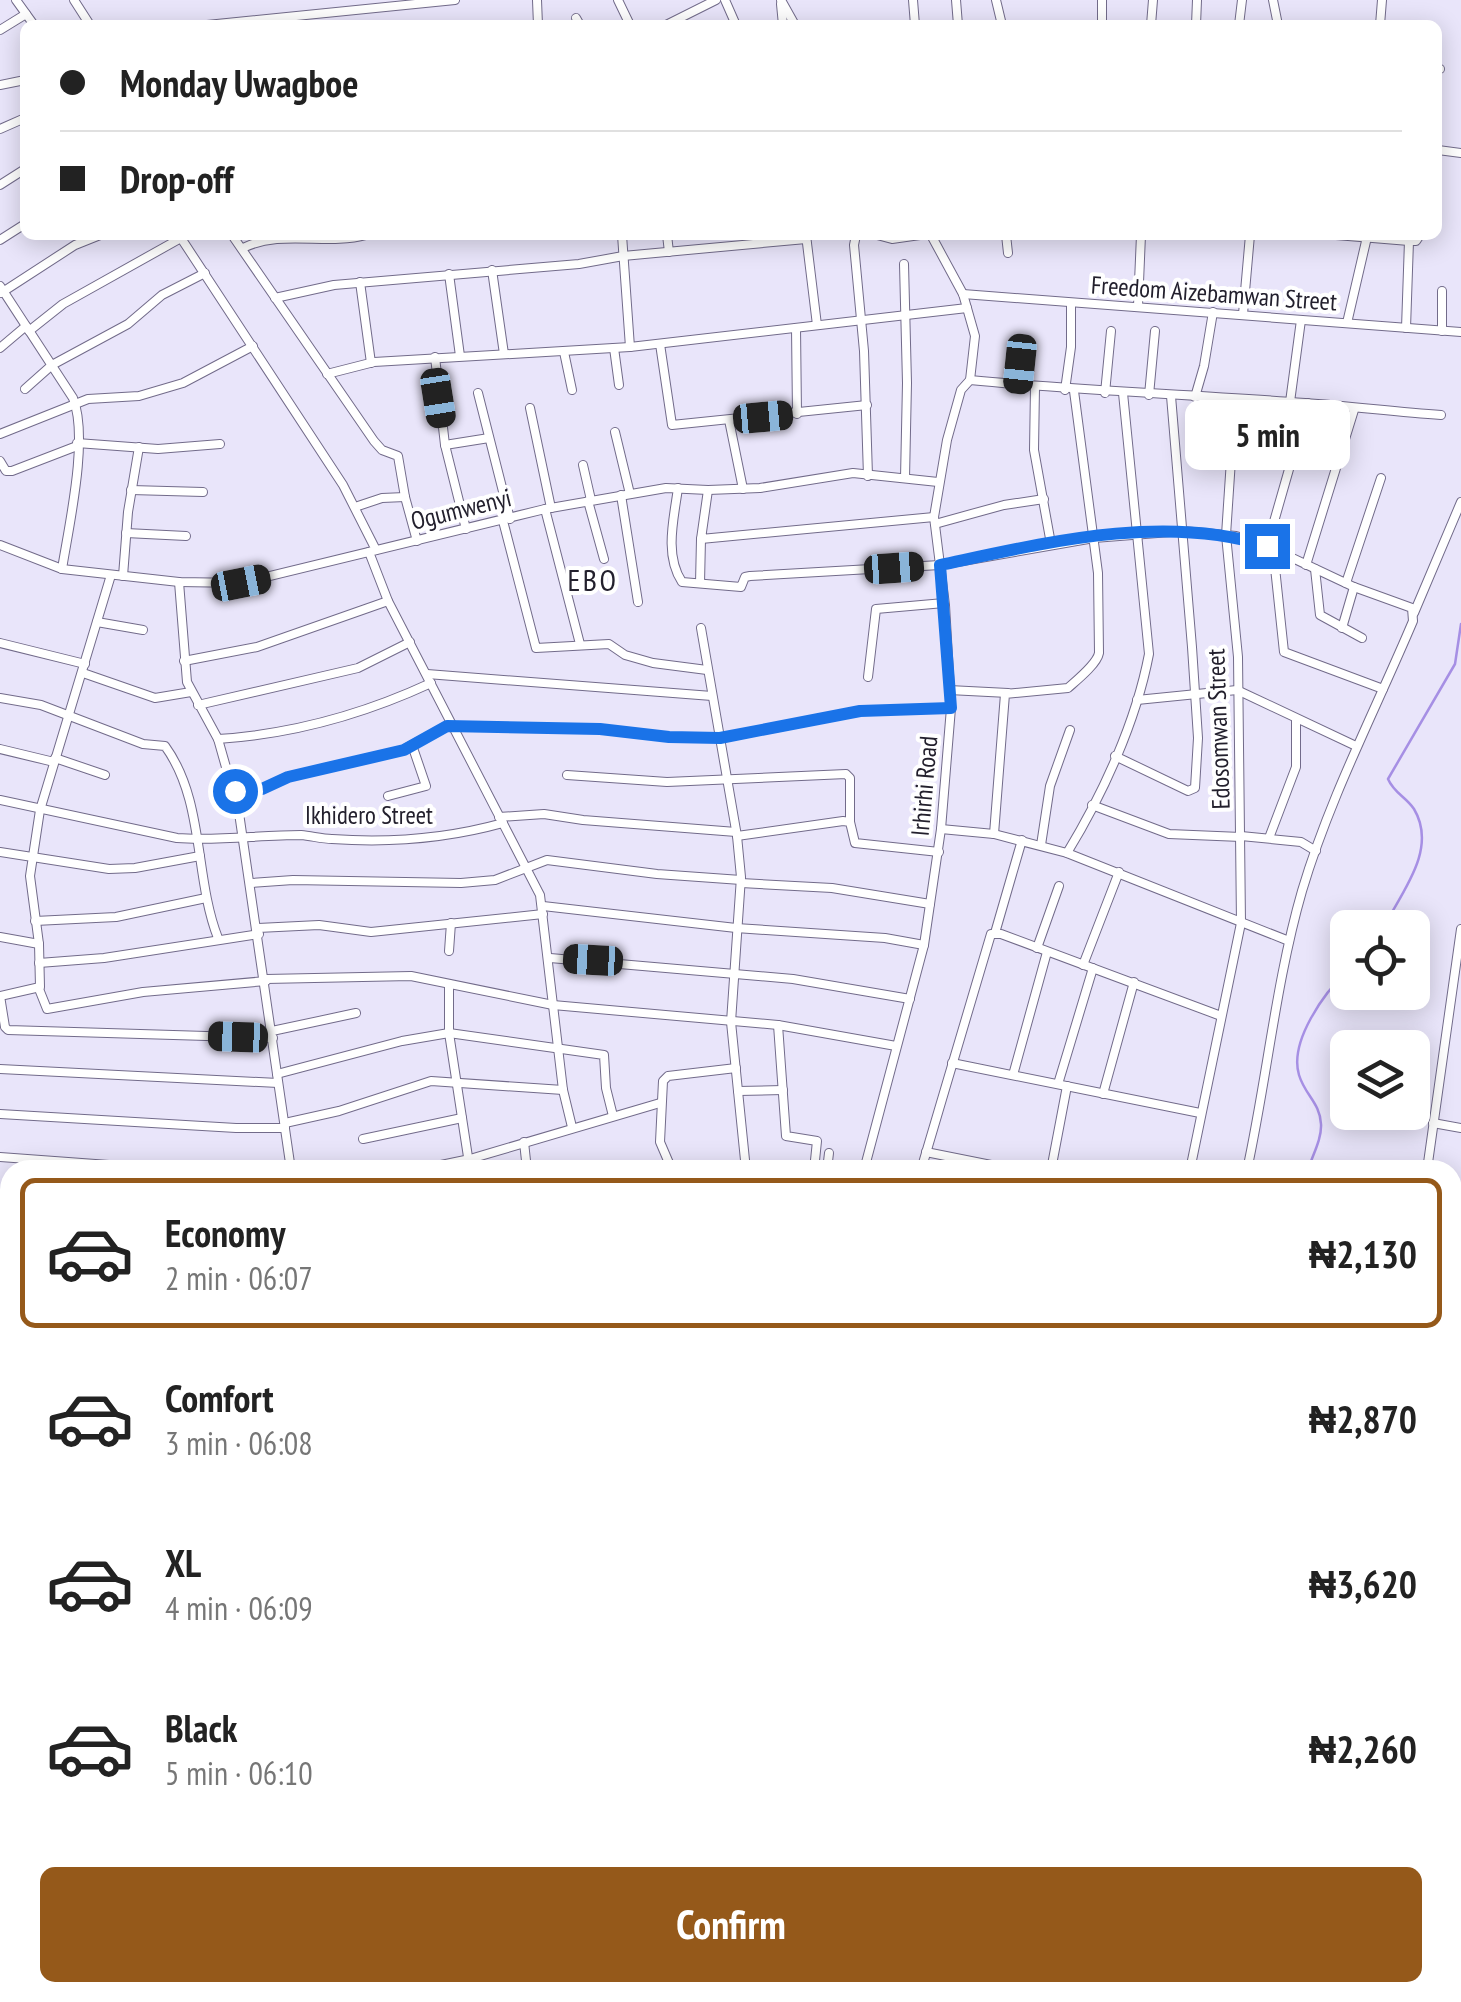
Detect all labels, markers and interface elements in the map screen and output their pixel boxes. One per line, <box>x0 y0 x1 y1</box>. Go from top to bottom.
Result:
text: Monday Uwagboe <box>120 58 358 107</box>
text: Drop-off <box>120 154 234 203</box>
street label: Freedom Aizebamwan Street <box>1090 268 1338 318</box>
car <box>1002 333 1038 395</box>
car <box>418 366 458 430</box>
car <box>732 399 794 435</box>
callout: 5 min <box>1184 401 1350 471</box>
text: 5 min <box>1235 414 1300 456</box>
street label: Ogumwenyi <box>407 481 515 537</box>
route end <box>1245 524 1290 569</box>
car <box>863 551 925 585</box>
district label: EBO <box>568 560 618 599</box>
car <box>209 563 273 603</box>
street label: Edosomwan Street <box>1199 648 1237 810</box>
street label: Irhirhi Road <box>904 735 944 837</box>
route start <box>213 769 258 814</box>
street label: Ikhidero Street <box>305 799 433 831</box>
map controls <box>1330 910 1430 1130</box>
button: locate <box>1330 910 1430 1010</box>
car <box>562 943 624 977</box>
car <box>207 1021 269 1053</box>
button: layers <box>1330 1030 1430 1130</box>
icon: car <box>45 1208 135 1298</box>
text: Economy <box>165 1208 285 1257</box>
text: ₦2,130 <box>1309 1229 1417 1278</box>
text: 2 min · 06:07 <box>165 1257 313 1299</box>
icon: car <box>45 1373 135 1463</box>
text: Comfort <box>165 1373 274 1422</box>
text: ₦2,870 <box>1309 1394 1417 1443</box>
text: 3 min · 06:08 <box>165 1422 313 1464</box>
icon: car <box>45 1538 135 1628</box>
text: XL <box>165 1538 201 1587</box>
text: ₦3,620 <box>1309 1559 1417 1608</box>
text: 4 min · 06:09 <box>165 1587 313 1629</box>
icon: car <box>45 1703 135 1793</box>
text: Black <box>165 1703 238 1752</box>
text: ₦2,260 <box>1309 1724 1417 1773</box>
text: 5 min · 06:10 <box>165 1752 313 1794</box>
button: Confirm <box>40 1867 1422 1982</box>

